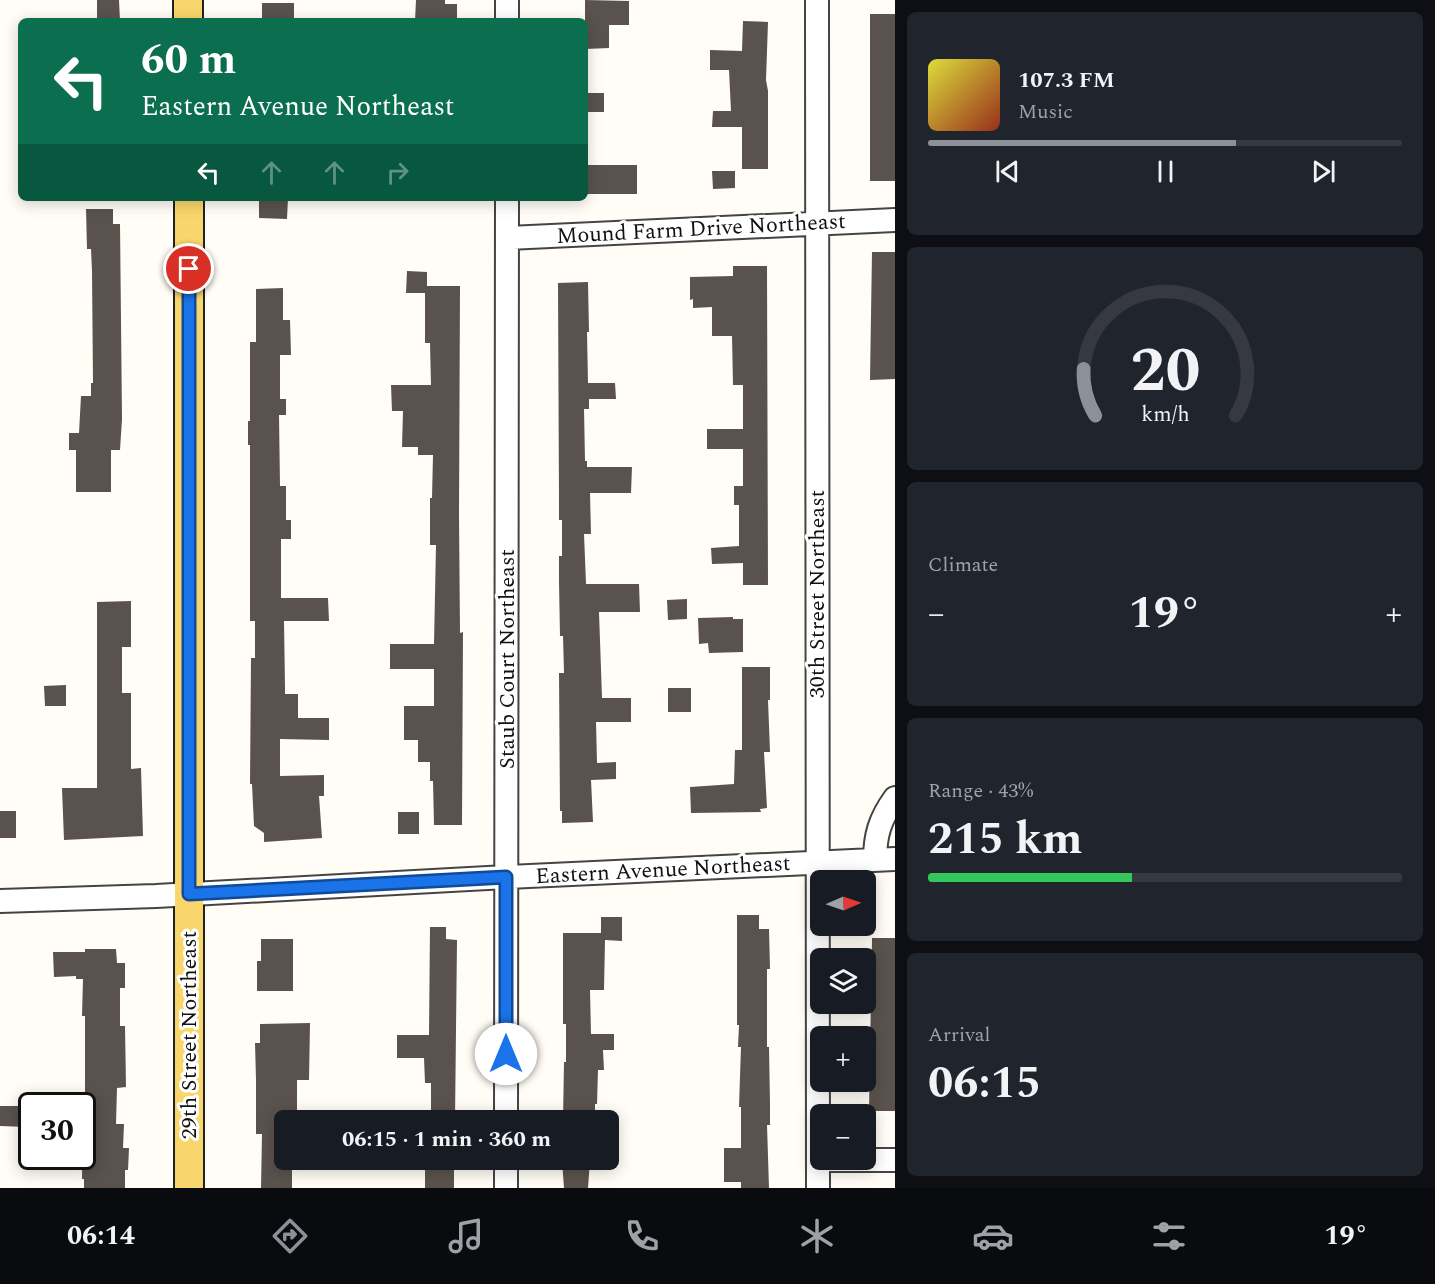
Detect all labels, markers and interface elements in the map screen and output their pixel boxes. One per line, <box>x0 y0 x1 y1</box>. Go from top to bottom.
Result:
text: 60 m <box>141 29 236 92</box>
icon: left <box>42 42 120 120</box>
text: 107.3 FM <box>1018 64 1115 97</box>
text: Eastern Avenue Northeast <box>141 86 454 128</box>
text: Music <box>1018 97 1073 127</box>
icon: previous <box>991 155 1024 188</box>
icon: pause <box>1149 155 1182 188</box>
icon: next <box>1307 155 1340 188</box>
icon: left <box>192 156 225 189</box>
icon: ahead <box>255 156 288 189</box>
icon: ahead <box>318 156 351 189</box>
icon: right <box>381 156 414 189</box>
street label: Mound Farm Drive Northeast <box>556 205 847 253</box>
pin <box>163 243 214 294</box>
icon: arrive <box>172 252 205 285</box>
text: 20 <box>1130 324 1200 419</box>
text: km/h <box>1141 398 1189 431</box>
street label: 30th Street Northeast <box>801 489 834 698</box>
street label: Staub Court Northeast <box>491 549 524 769</box>
text: Climate <box>928 550 998 580</box>
text: 19° <box>1129 579 1202 648</box>
text: − <box>928 589 945 639</box>
text: + <box>1386 589 1402 639</box>
text: Range · 43% <box>928 776 1033 806</box>
text: 215 km <box>928 805 1083 874</box>
street label: Eastern Avenue Northeast <box>535 847 792 893</box>
north arrow <box>810 870 876 936</box>
map controls <box>810 870 876 1170</box>
street label: 29th Street Northeast <box>173 930 206 1139</box>
button: layers <box>810 948 876 1014</box>
text: Arrival <box>928 1020 990 1050</box>
position arrow <box>474 1022 538 1086</box>
button: + <box>810 1026 876 1092</box>
text: 06:15 <box>928 1049 1041 1118</box>
speed limit sign: 30 <box>18 1092 96 1170</box>
button: − <box>810 1104 876 1170</box>
text: 06:15 · 1 min · 360 m <box>342 1123 551 1156</box>
text: 06:14 <box>67 1215 135 1257</box>
icon: directions <box>269 1215 311 1257</box>
icon: music <box>445 1215 487 1257</box>
icon: phone <box>621 1215 663 1257</box>
icon: climate <box>796 1215 838 1257</box>
icon: car <box>972 1215 1014 1257</box>
icon: filters <box>1148 1215 1190 1257</box>
text: 19° <box>1324 1215 1368 1257</box>

